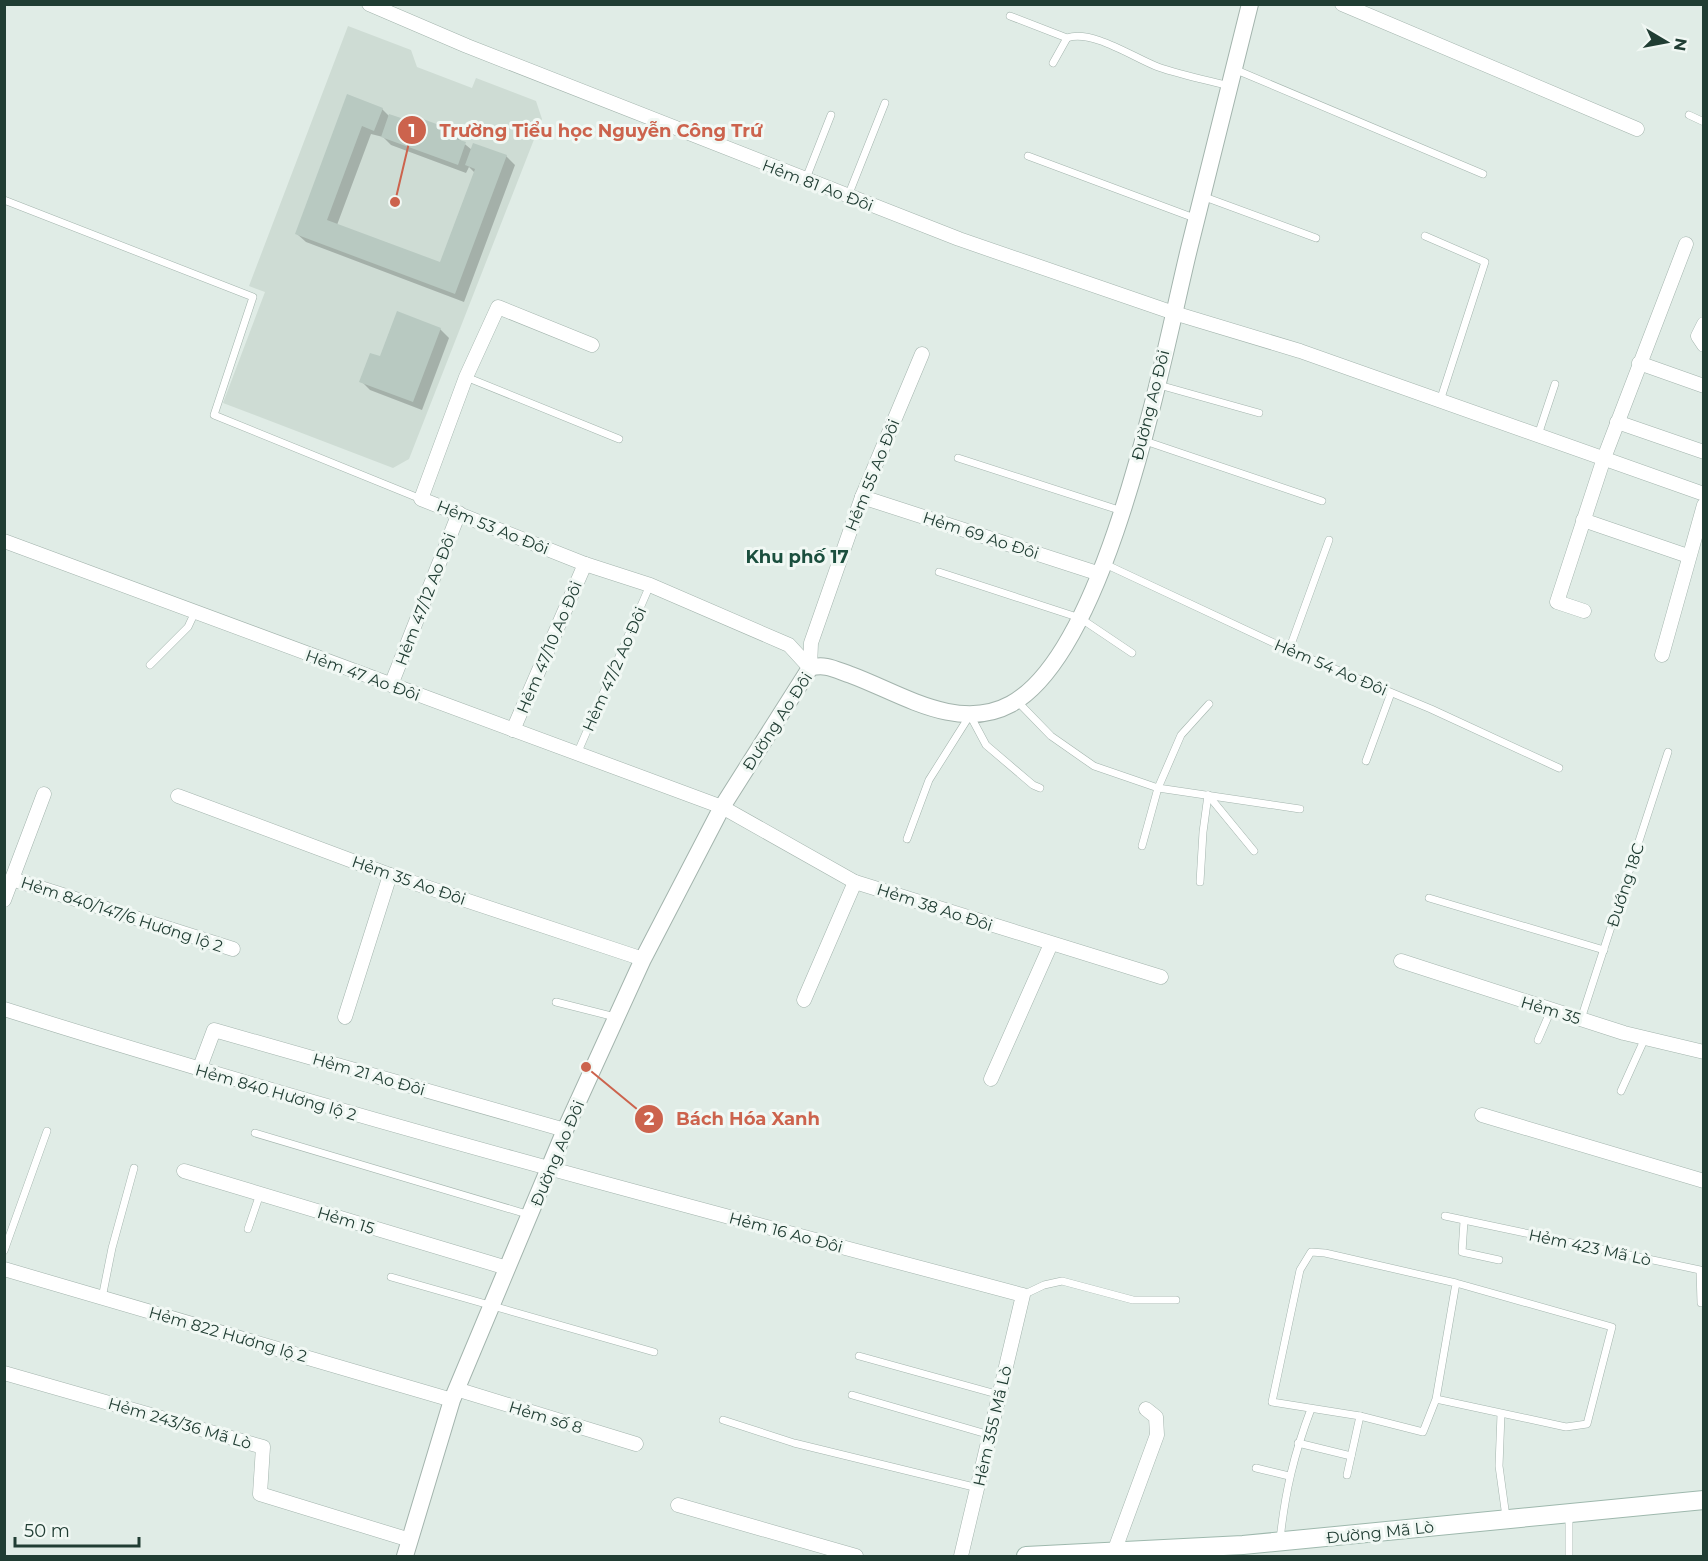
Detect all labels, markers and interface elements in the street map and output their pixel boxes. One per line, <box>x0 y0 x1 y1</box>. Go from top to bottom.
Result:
north arrow <box>1636 12 1696 72</box>
text: N <box>1670 36 1691 53</box>
callout: Trường Tiểu học Nguyễn Công Trứ <box>397 112 774 148</box>
text: 1 <box>408 120 416 142</box>
text: Trường Tiểu học Nguyễn Công Trứ <box>439 120 763 142</box>
street label: Hẻm 81 Ao Đôi <box>760 156 876 215</box>
street label: Đường Ao Đôi <box>1128 348 1173 462</box>
street label: Hẻm 55 Ao Đôi <box>841 416 904 534</box>
street label: Hẻm 53 Ao Đôi <box>434 496 552 559</box>
street label: Hẻm 69 Ao Đôi <box>920 508 1041 563</box>
street label: Hẻm 47/12 Ao Đôi <box>391 530 460 668</box>
district label: Khu phố 17 <box>745 546 849 568</box>
street label: Hẻm 47/10 Ao Đôi <box>513 578 586 716</box>
street label: Hẻm 47/2 Ao Đôi <box>578 604 650 734</box>
street label: Hẻm 54 Ao Đôi <box>1271 635 1390 700</box>
street label: Hẻm 47 Ao Đôi <box>303 646 423 705</box>
street label: Đường Ao Đôi <box>739 669 816 774</box>
street label: Đướng 18C <box>1603 841 1648 930</box>
street label: Hẻm 35 Ao Đôi <box>349 852 468 909</box>
street label: Hẻm 840/147/6 Hương lộ 2 <box>18 873 225 956</box>
street label: Hẻm 38 Ao Đôi <box>875 880 995 935</box>
street label: Hẻm 35 <box>1519 992 1583 1029</box>
street label: Hẻm 21 Ao Đôi <box>310 1049 427 1100</box>
street label: Hẻm 840 Hương lộ 2 <box>193 1060 359 1125</box>
street label: Đường Ao Đôi <box>527 1097 588 1209</box>
callout: Bách Hóa Xanh <box>634 1101 832 1137</box>
text: 2 <box>644 1108 655 1130</box>
text: Bách Hóa Xanh <box>676 1108 820 1130</box>
street label: Hẻm 15 <box>315 1203 377 1238</box>
street label: Hẻm 16 Ao Đôi <box>727 1208 845 1257</box>
street label: Hẻm 423 Mã Lò <box>1527 1225 1653 1270</box>
street label: Hẻm 822 Hương lộ 2 <box>147 1303 309 1366</box>
street label: Hẻm 355 Mã Lò <box>969 1364 1016 1488</box>
street label: Hẻm 243/36 Mã Lò <box>106 1394 254 1453</box>
street label: Hẻm số 8 <box>507 1397 585 1438</box>
scale bar <box>15 1510 140 1548</box>
street label: Đường Mã Lò <box>1325 1517 1435 1548</box>
text: 50 m <box>24 1520 70 1542</box>

